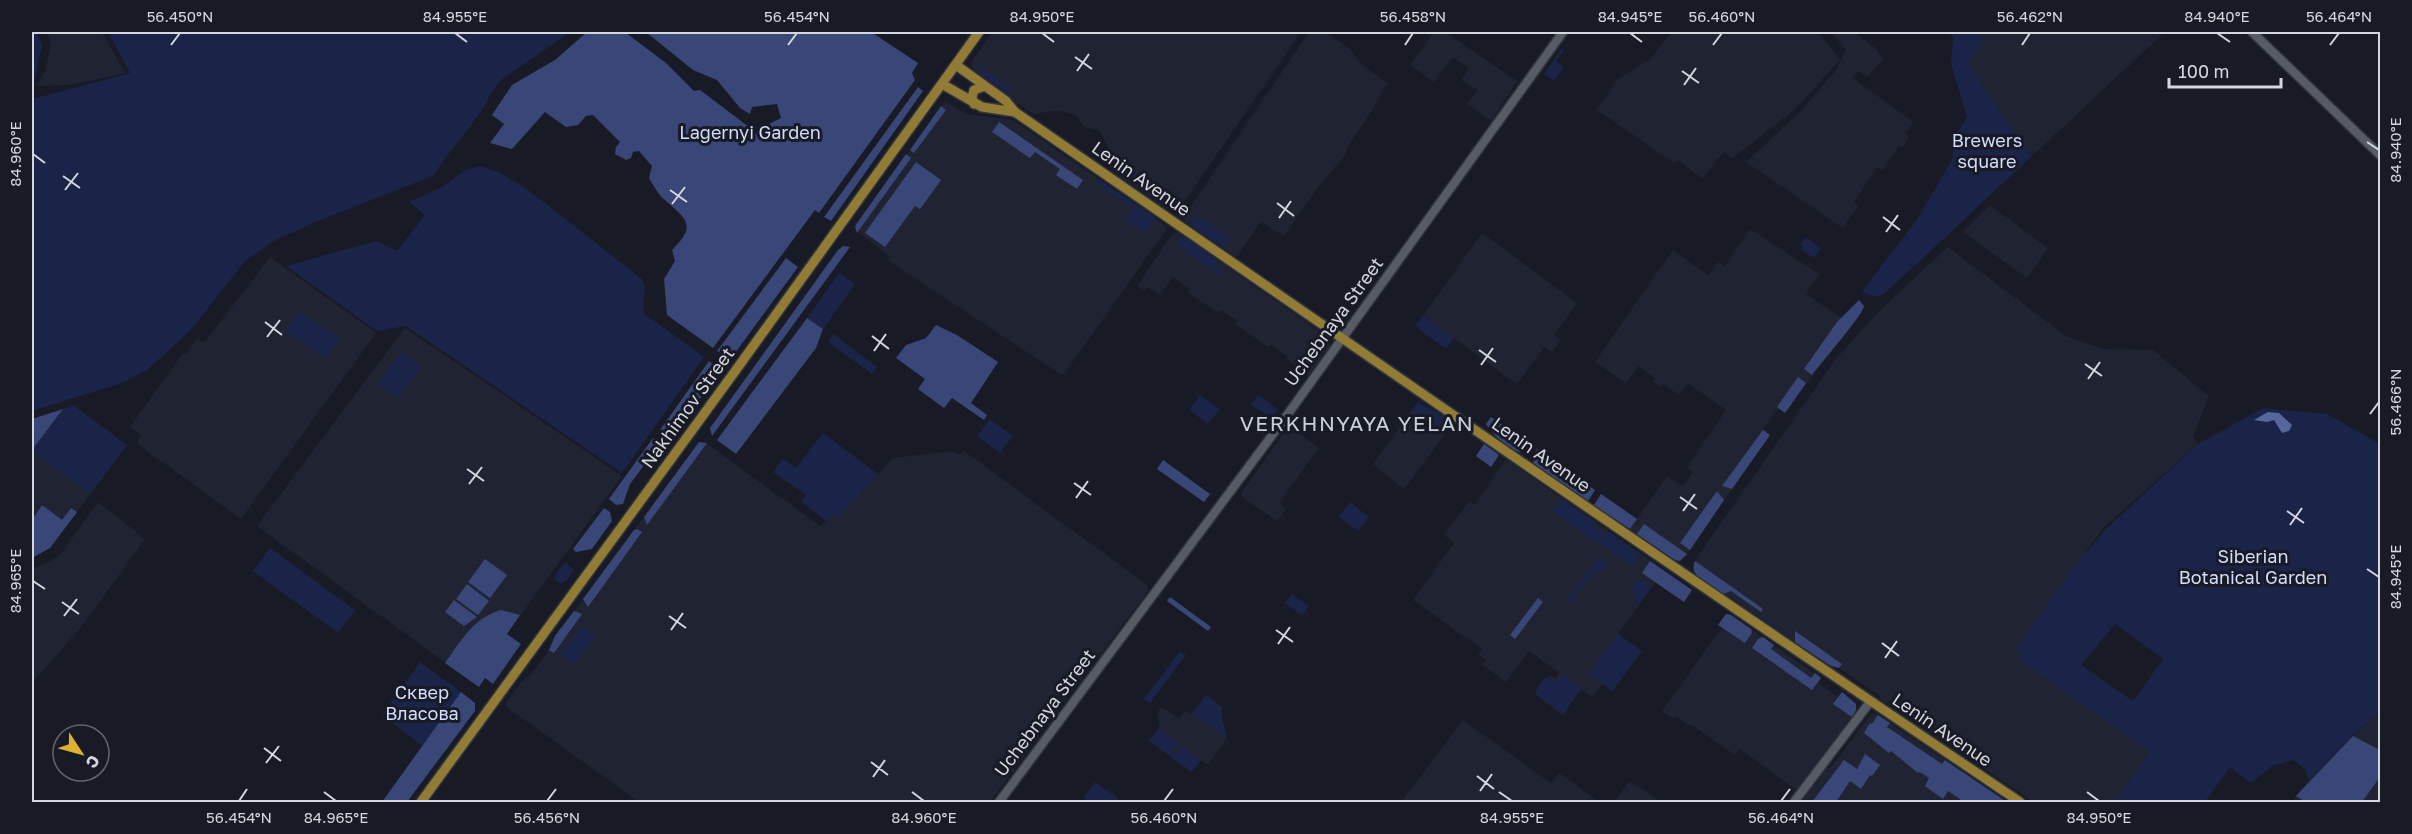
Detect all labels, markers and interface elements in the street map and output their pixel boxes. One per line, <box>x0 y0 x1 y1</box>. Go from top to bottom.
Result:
text: 56.450°N <box>147 7 213 25</box>
text: 84.955°E <box>423 7 487 25</box>
text: 56.454°N <box>764 7 830 25</box>
text: 84.950°E <box>1010 7 1074 25</box>
text: 56.458°N <box>1380 7 1446 25</box>
text: 84.945°E <box>1598 7 1662 25</box>
text: 56.460°N <box>1688 7 1756 25</box>
text: 56.462°N <box>1997 7 2063 25</box>
text: 84.940°E <box>2184 7 2250 25</box>
text: 56.464°N <box>2306 7 2372 25</box>
scale bar <box>2169 51 2282 89</box>
text: 100 m <box>2178 60 2229 82</box>
text: 84.940°E <box>2386 117 2404 183</box>
text: 84.960°E <box>6 121 24 187</box>
park label: Lagernyi Garden <box>679 121 821 143</box>
park label: Brewers square <box>1952 129 2022 172</box>
street label: Lenin Avenue <box>1088 136 1195 220</box>
street label: Uchebnaya Street <box>1279 253 1387 390</box>
street label: Nakhimov Street <box>636 343 738 472</box>
text: 56.466°N <box>2386 369 2404 435</box>
district label: VERKHNYAYA YELAN <box>1240 410 1474 436</box>
street label: Lenin Avenue <box>1488 412 1595 496</box>
park label: Siberian Botanical Garden <box>2179 545 2327 588</box>
text: 84.945°E <box>2386 545 2404 609</box>
text: 84.965°E <box>6 549 24 613</box>
street label: Uchebnaya Street <box>989 644 1099 780</box>
park label: Сквер Власова <box>385 681 459 724</box>
street label: Lenin Avenue <box>1889 688 1997 771</box>
north arrow <box>51 723 111 783</box>
text: С <box>82 751 105 772</box>
text: 56.454°N <box>206 808 272 826</box>
text: 84.965°E <box>304 808 368 826</box>
text: 56.456°N <box>514 808 580 826</box>
text: 84.960°E <box>891 808 957 826</box>
text: 56.460°N <box>1130 808 1198 826</box>
text: 84.955°E <box>1480 808 1544 826</box>
text: 56.464°N <box>1748 808 1814 826</box>
text: 84.950°E <box>2067 808 2131 826</box>

